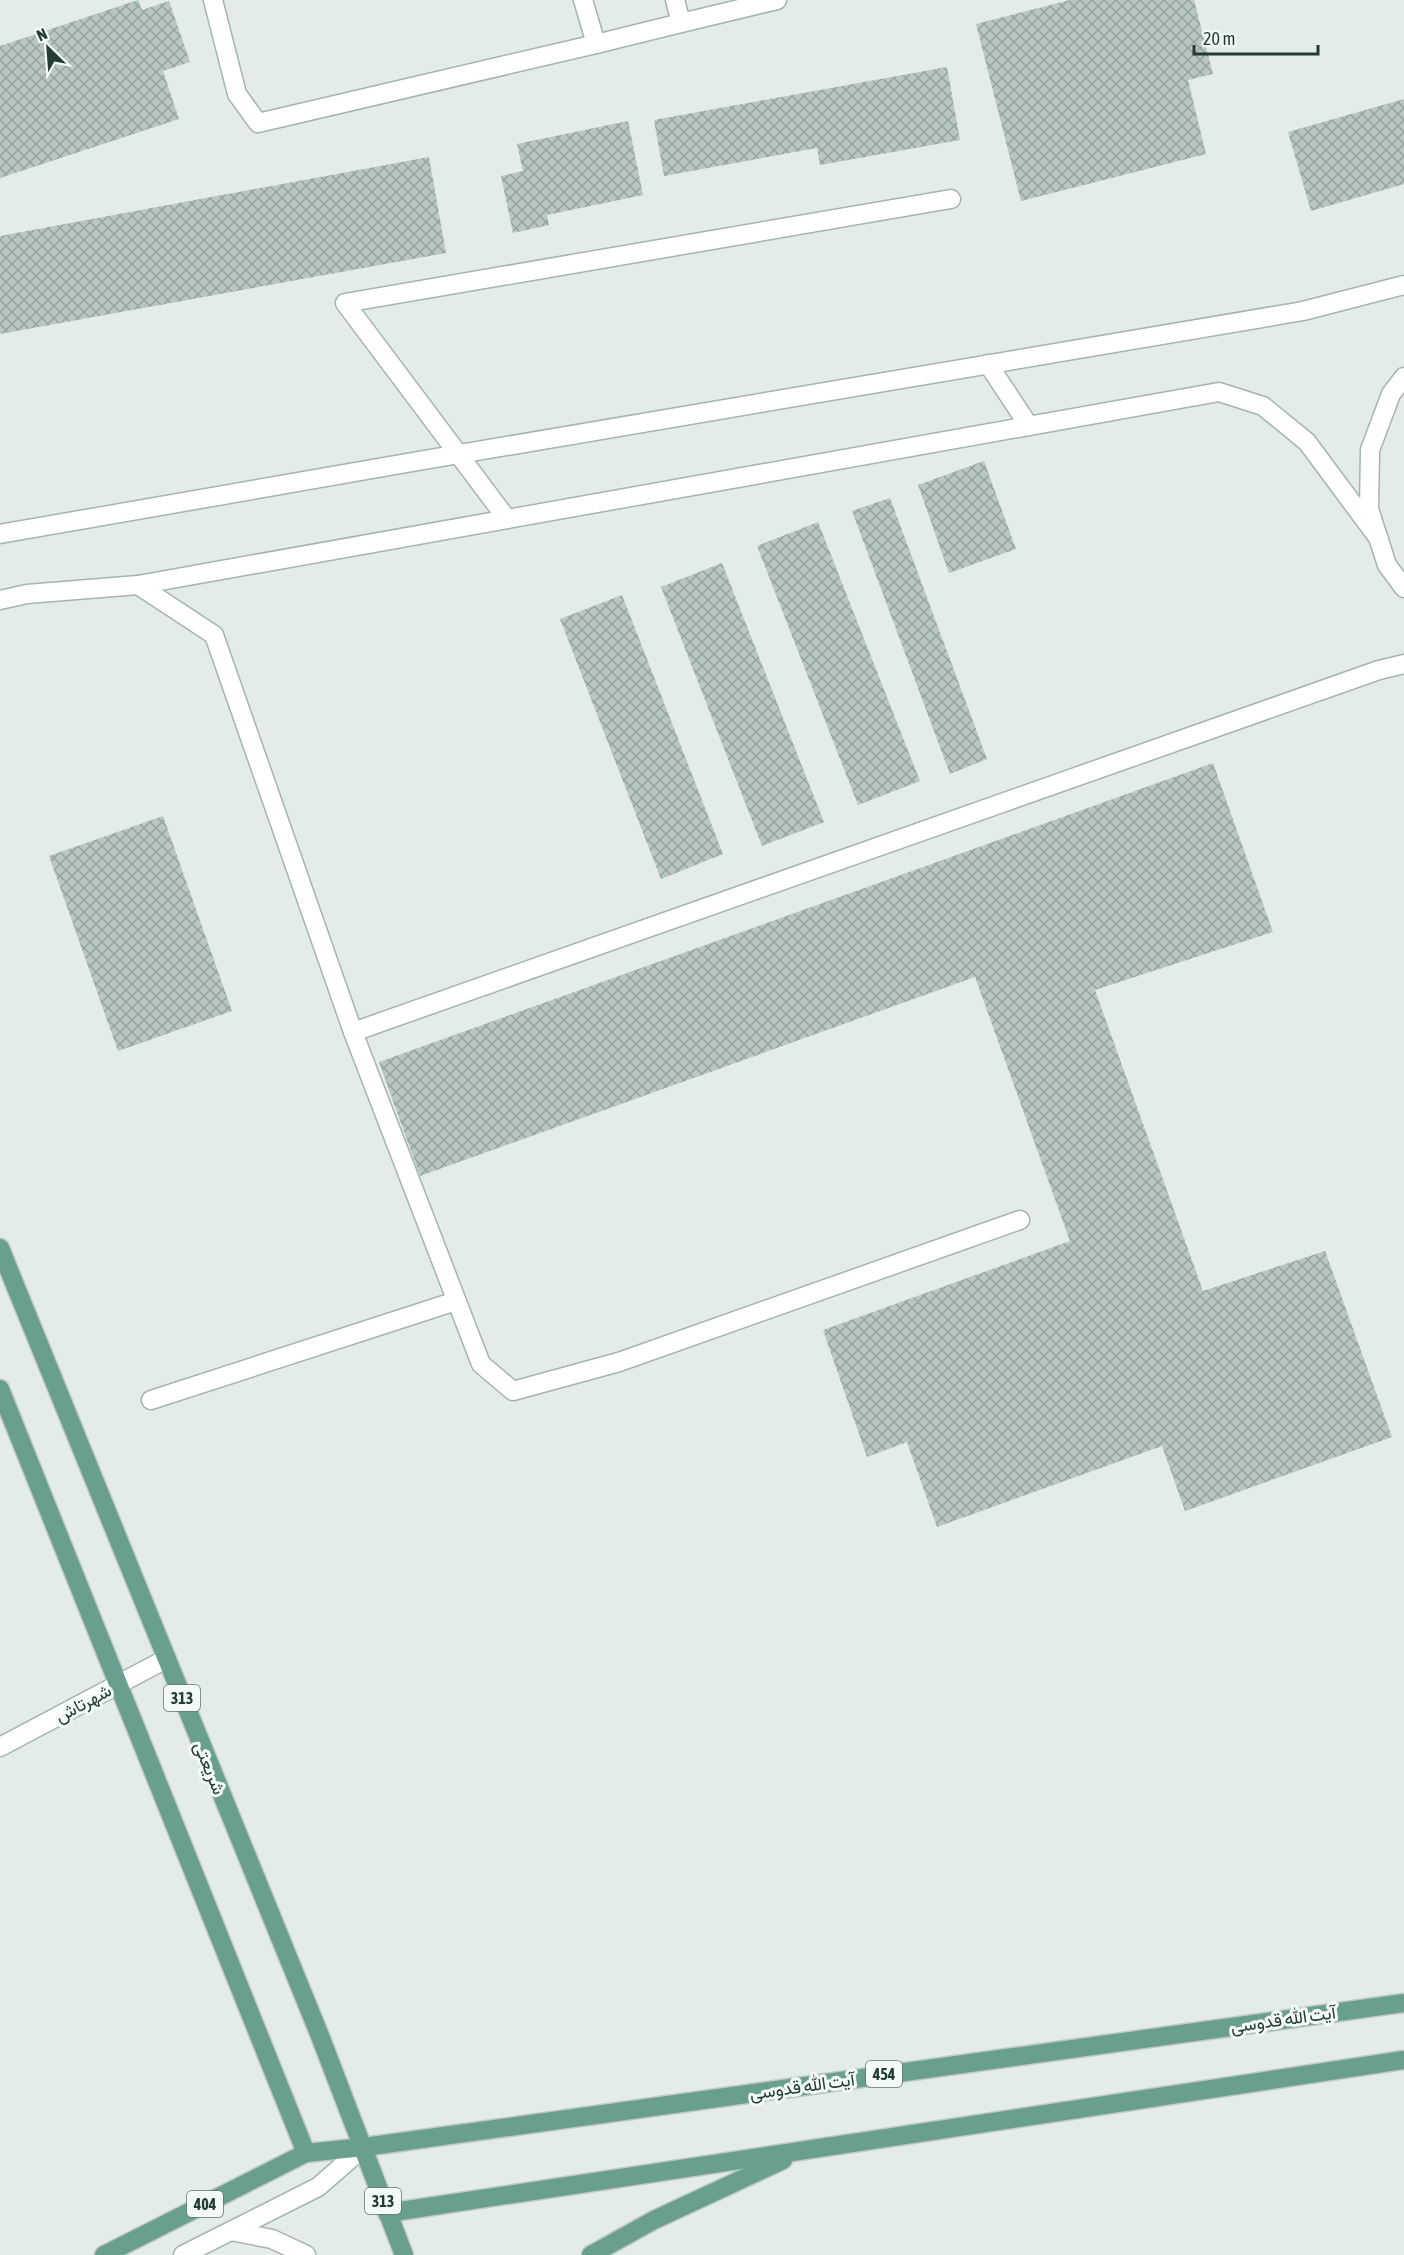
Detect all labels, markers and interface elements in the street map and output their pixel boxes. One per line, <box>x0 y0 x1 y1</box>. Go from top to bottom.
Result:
north arrow <box>18 18 78 78</box>
scale bar <box>1194 18 1318 56</box>
text: N <box>34 24 50 45</box>
text: 20 m <box>1203 28 1235 49</box>
street label: شهرتاش <box>51 1679 115 1727</box>
road number: 313 <box>164 1685 200 1711</box>
street label: شریعتی <box>189 1738 230 1798</box>
street label: آیت الله قدوسی <box>1229 2001 1339 2038</box>
road number: 454 <box>866 2061 902 2087</box>
street label: آیت الله قدوسی <box>748 2068 858 2105</box>
road number: 313 <box>365 2188 401 2214</box>
road number: 404 <box>187 2191 223 2217</box>

